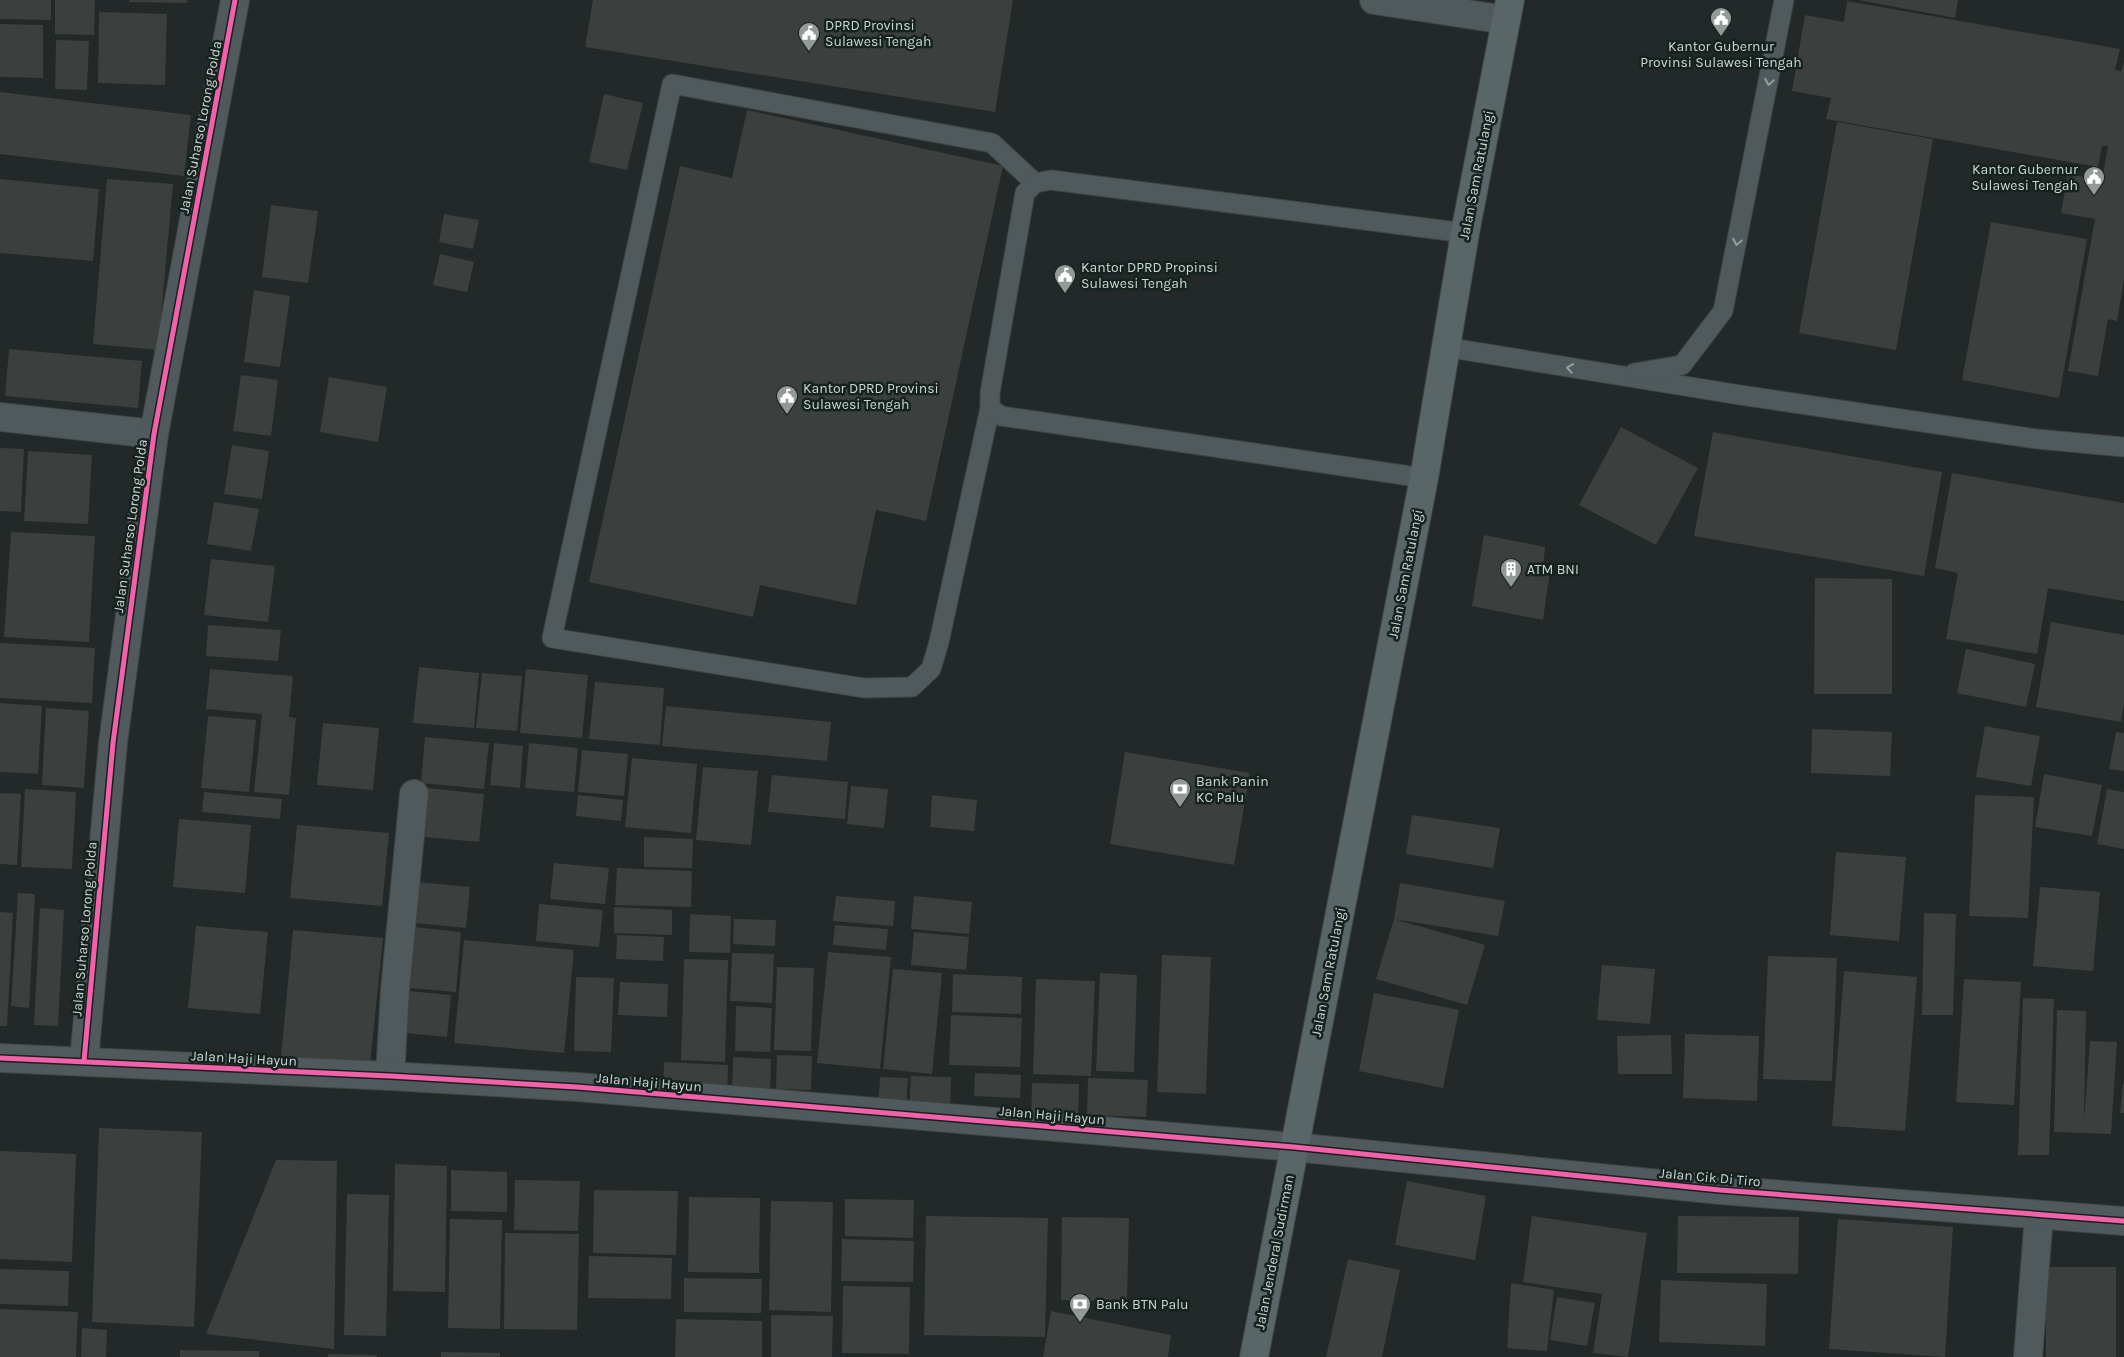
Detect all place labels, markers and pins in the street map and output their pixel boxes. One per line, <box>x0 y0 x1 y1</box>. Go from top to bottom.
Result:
public building icon: Kantor Gubernur Provinsi Sulawesi Tengah <box>1709 6 1733 37</box>
place label: DPRD Provinsi Sulawesi Tengah <box>825 17 931 50</box>
public building icon: DPRD Provinsi Sulawesi Tengah <box>797 21 821 52</box>
place label: Kantor Gubernur Provinsi Sulawesi Tengah <box>1640 38 1802 71</box>
place label: Kantor Gubernur Sulawesi Tengah <box>1972 161 2079 194</box>
public building icon: Kantor Gubernur Sulawesi Tengah <box>2082 165 2106 196</box>
place label: Kantor DPRD Propinsi Sulawesi Tengah <box>1081 259 1218 292</box>
public building icon: Kantor DPRD Propinsi Sulawesi Tengah <box>1053 263 1077 294</box>
place label: Kantor DPRD Provinsi Sulawesi Tengah <box>803 380 939 413</box>
public building icon: Kantor DPRD Provinsi Sulawesi Tengah <box>775 384 799 415</box>
building icon: ATM BNI <box>1499 557 1523 588</box>
place label: ATM BNI <box>1527 561 1579 578</box>
place label: Bank Panin KC Palu <box>1196 773 1269 806</box>
bank icon: Bank Panin KC Palu <box>1168 777 1192 808</box>
bank icon: Bank BTN Palu <box>1068 1292 1092 1323</box>
place label: Bank BTN Palu <box>1096 1296 1189 1313</box>

